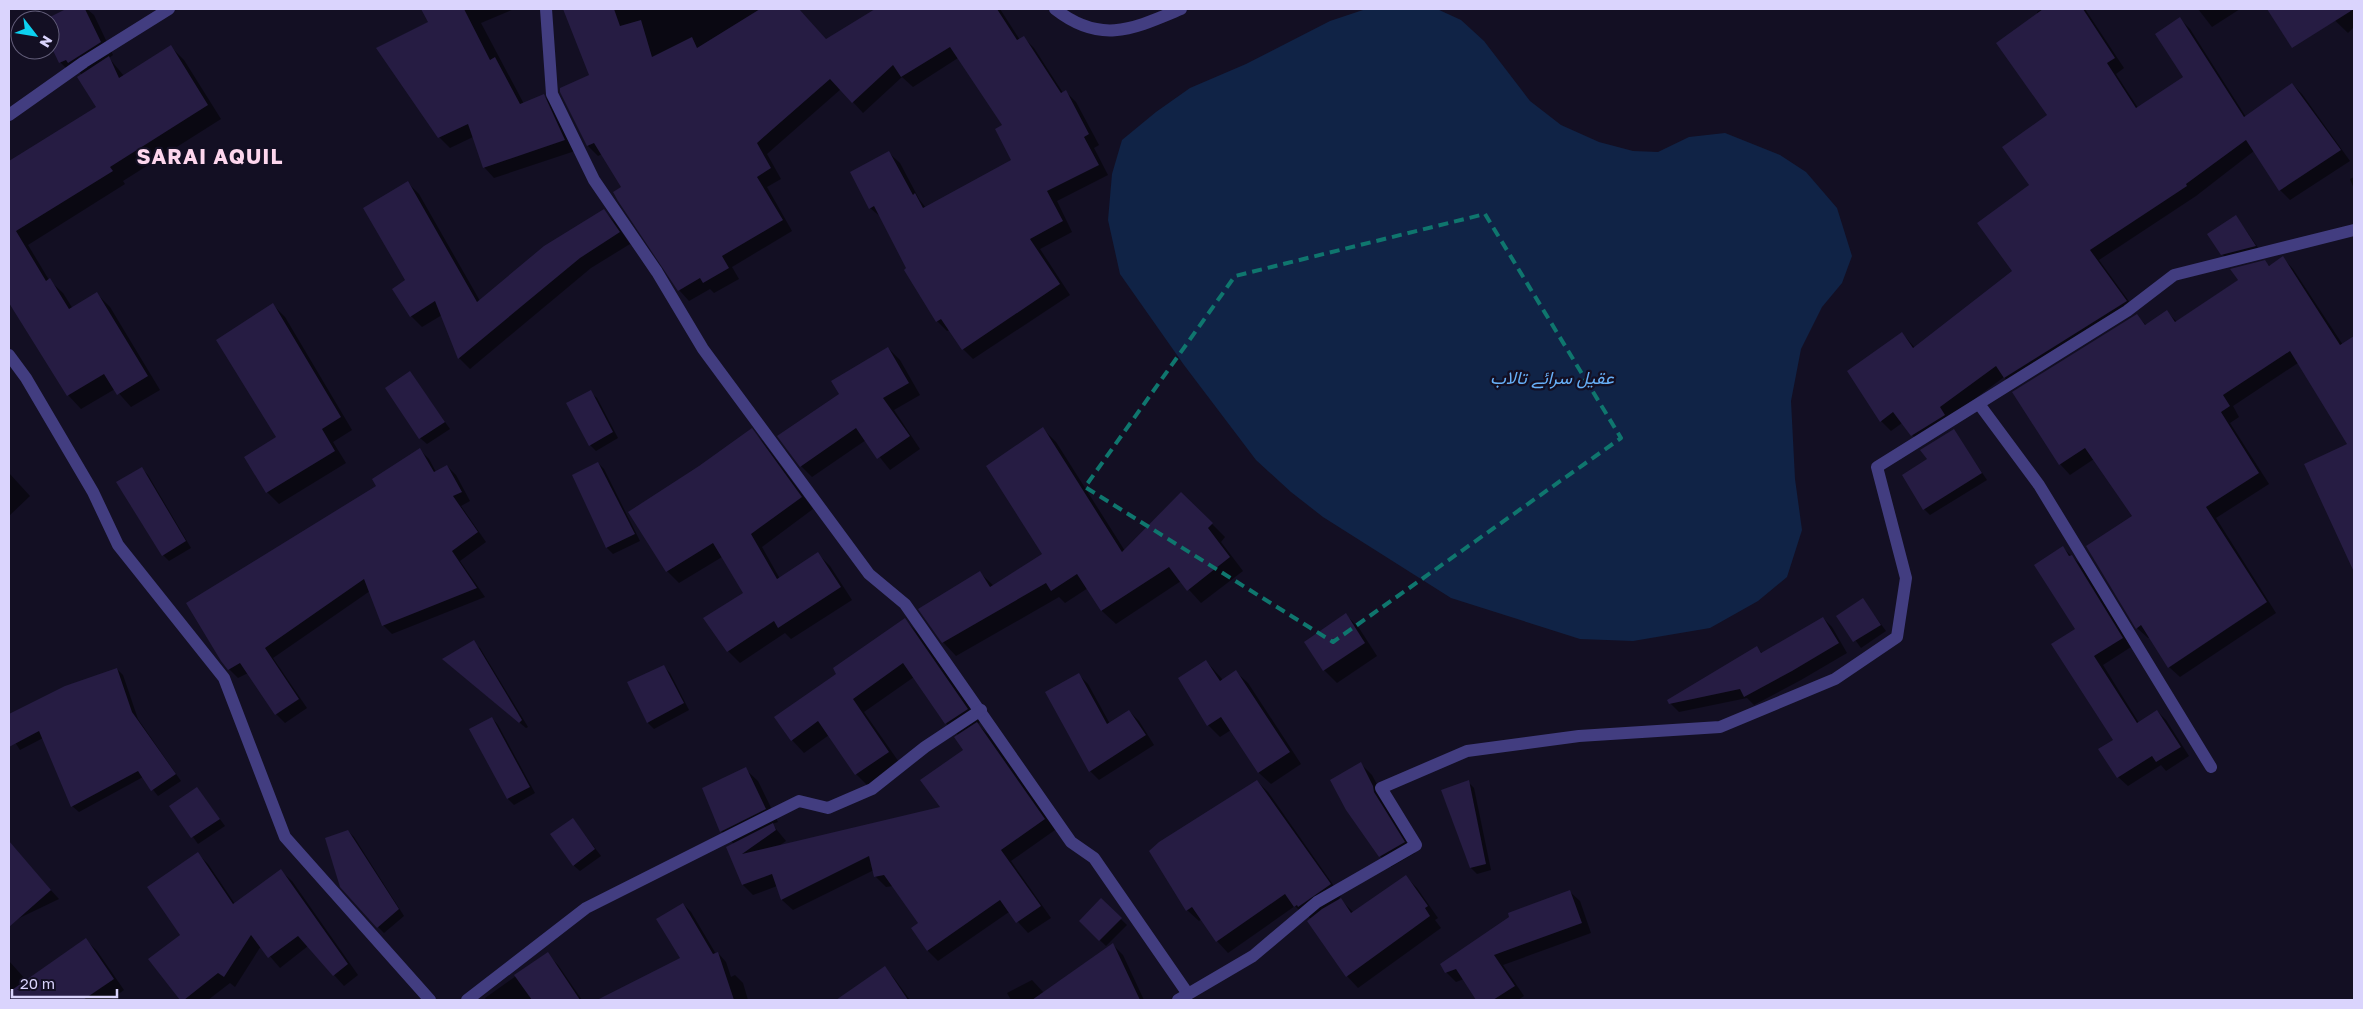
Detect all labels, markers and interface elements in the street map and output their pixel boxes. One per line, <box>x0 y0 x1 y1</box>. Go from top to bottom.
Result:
north arrow <box>10 10 60 60</box>
text: N <box>37 33 57 51</box>
district label: SARAI AQUIL <box>137 143 283 169</box>
water label: عقیل سرائے تالاب <box>1490 366 1615 389</box>
scale bar <box>12 966 118 998</box>
text: 20 m <box>20 974 55 992</box>

